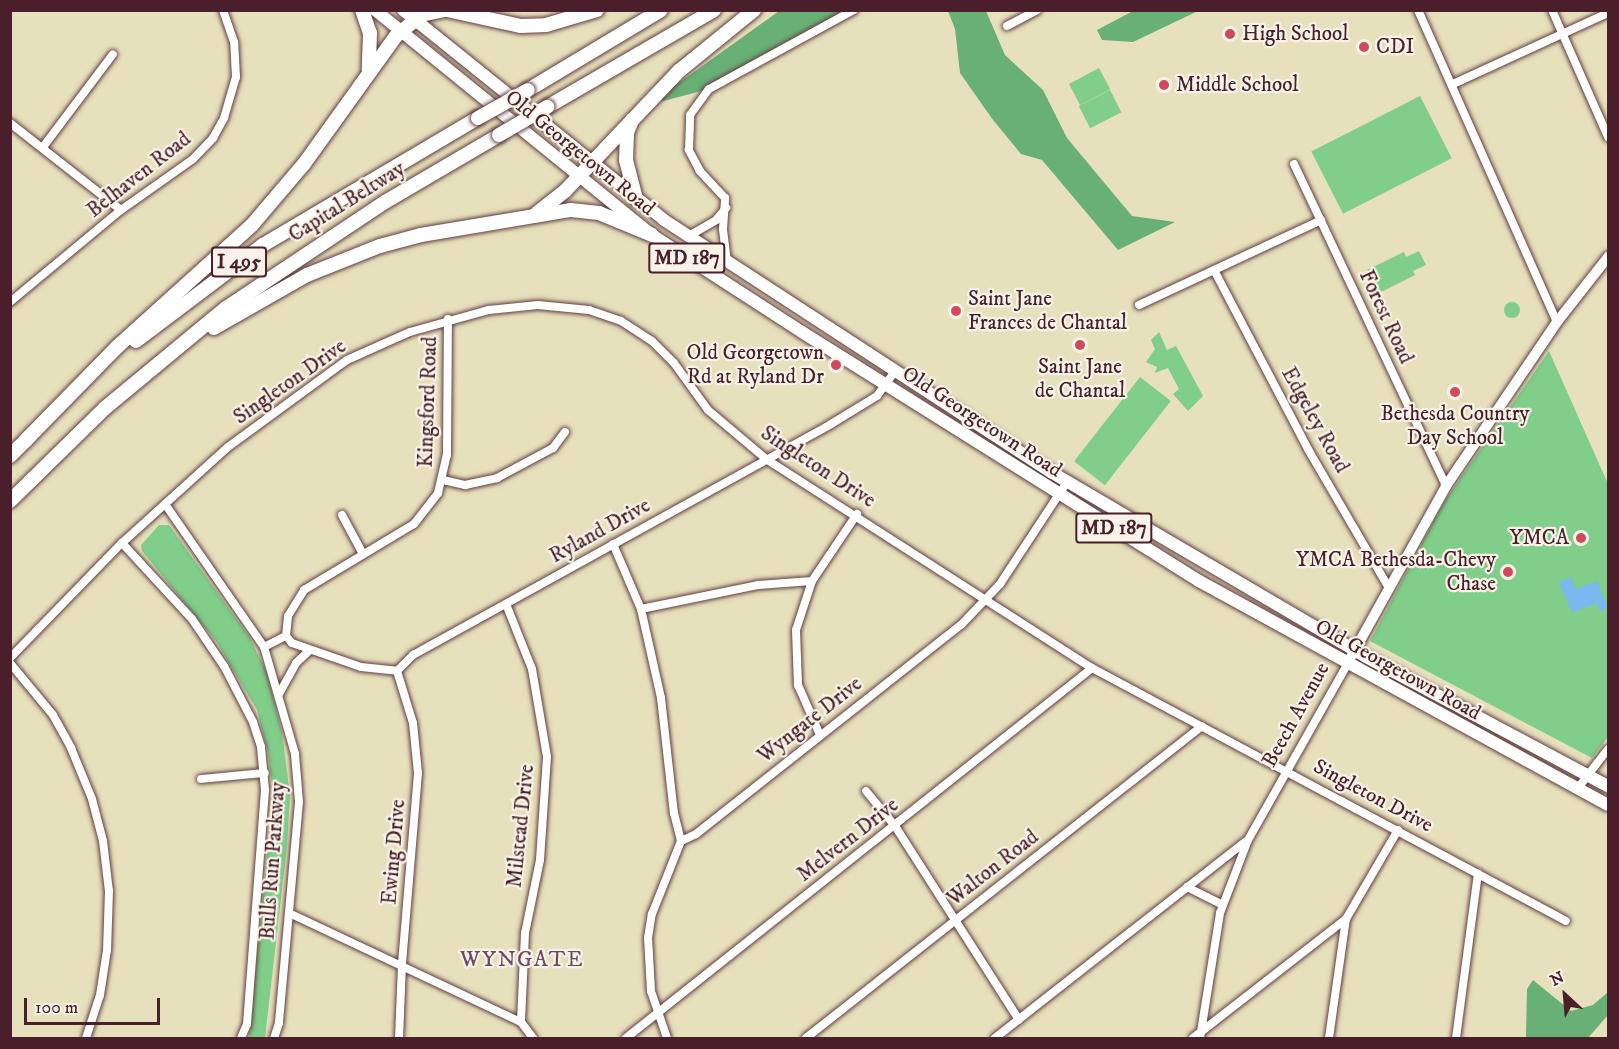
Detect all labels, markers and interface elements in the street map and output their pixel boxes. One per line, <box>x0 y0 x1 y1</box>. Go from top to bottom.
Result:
place label: High School <box>1242 21 1348 47</box>
marker: High School <box>1223 27 1237 41</box>
place label: CDI <box>1376 34 1414 60</box>
marker: CDI <box>1357 40 1371 54</box>
place label: Middle School <box>1176 72 1299 98</box>
marker: Middle School <box>1157 78 1171 92</box>
street label: Old Georgetown Road <box>500 85 660 221</box>
street label: Belhaven Road <box>82 127 196 223</box>
street label: Capital Beltway <box>284 156 410 248</box>
road number: MD 187 <box>648 241 726 275</box>
road number: I 495 <box>210 245 268 279</box>
street label: Forest Road <box>1353 266 1419 368</box>
place label: Saint Jane Frances de Chantal <box>968 286 1127 336</box>
marker: Saint Jane Frances de Chantal <box>949 304 963 318</box>
street label: Singleton Drive <box>229 334 351 430</box>
street label: Kingsford Road <box>413 336 443 468</box>
marker: Saint Jane de Chantal <box>1073 338 1087 352</box>
place label: Old Georgetown Rd at Ryland Dr <box>686 340 824 390</box>
place label: Saint Jane de Chantal <box>1035 354 1125 404</box>
marker: Old Georgetown Rd at Ryland Dr <box>829 358 843 372</box>
street label: Old Georgetown Road <box>897 361 1067 483</box>
street label: Edgeley Road <box>1276 363 1354 477</box>
marker: Bethesda Country Day School <box>1448 385 1462 399</box>
place label: Bethesda Country Day School <box>1381 401 1529 451</box>
street label: Singleton Drive <box>756 421 880 513</box>
street label: Ryland Drive <box>545 493 655 569</box>
road number: MD 187 <box>1075 511 1153 545</box>
place label: YMCA <box>1509 525 1569 551</box>
marker: YMCA <box>1574 531 1588 545</box>
place label: YMCA Bethesda-Chevy Chase <box>1296 547 1496 597</box>
marker: YMCA Bethesda-Chevy Chase <box>1501 565 1515 579</box>
street label: Old Georgetown Road <box>1311 614 1485 726</box>
street label: Beech Avenue <box>1257 658 1335 772</box>
street label: Wyngate Drive <box>753 671 867 769</box>
street label: Singleton Drive <box>1309 754 1437 838</box>
street label: Milstead Drive <box>502 763 540 889</box>
street label: Bulls Run Parkway <box>255 781 291 941</box>
street label: Melvern Drive <box>792 793 904 887</box>
street label: Ewing Drive <box>377 798 411 906</box>
street label: Walton Road <box>942 825 1044 911</box>
district label: WYNGATE <box>460 947 584 973</box>
north arrow <box>1535 965 1595 1025</box>
text: N <box>1547 967 1567 991</box>
scale bar <box>27 986 164 1024</box>
text: 100 m <box>35 997 78 1019</box>

